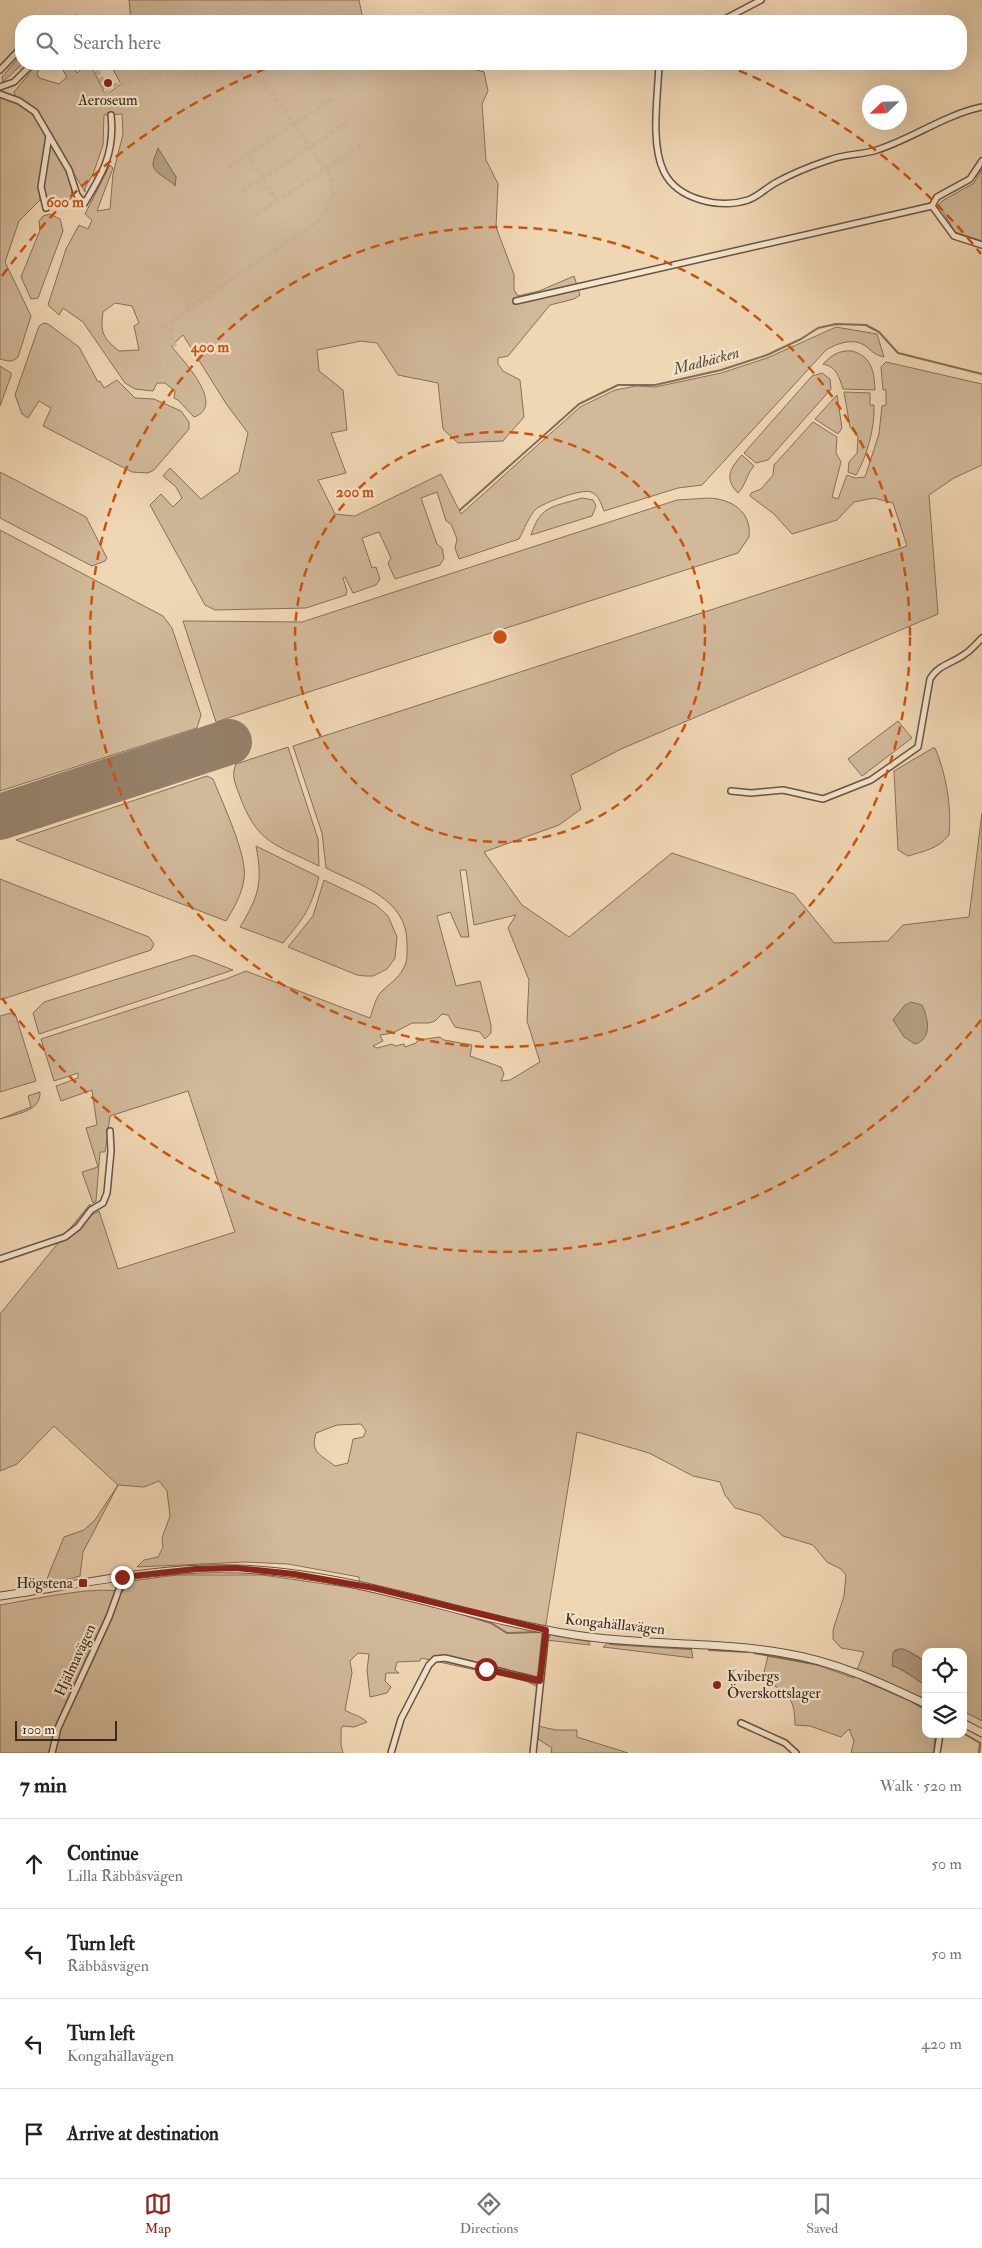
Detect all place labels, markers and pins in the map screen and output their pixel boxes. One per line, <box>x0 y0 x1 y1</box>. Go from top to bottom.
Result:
marker: Aeroseum <box>102 77 114 89</box>
place label: Aeroseum <box>77 91 138 110</box>
centre of rings <box>491 628 509 646</box>
place label: Högstena <box>16 1574 74 1593</box>
marker: Högstena <box>77 1577 89 1589</box>
place label: Kvibergs Överskottslager <box>727 1667 821 1703</box>
marker: Kvibergs Överskottslager <box>711 1679 723 1691</box>

